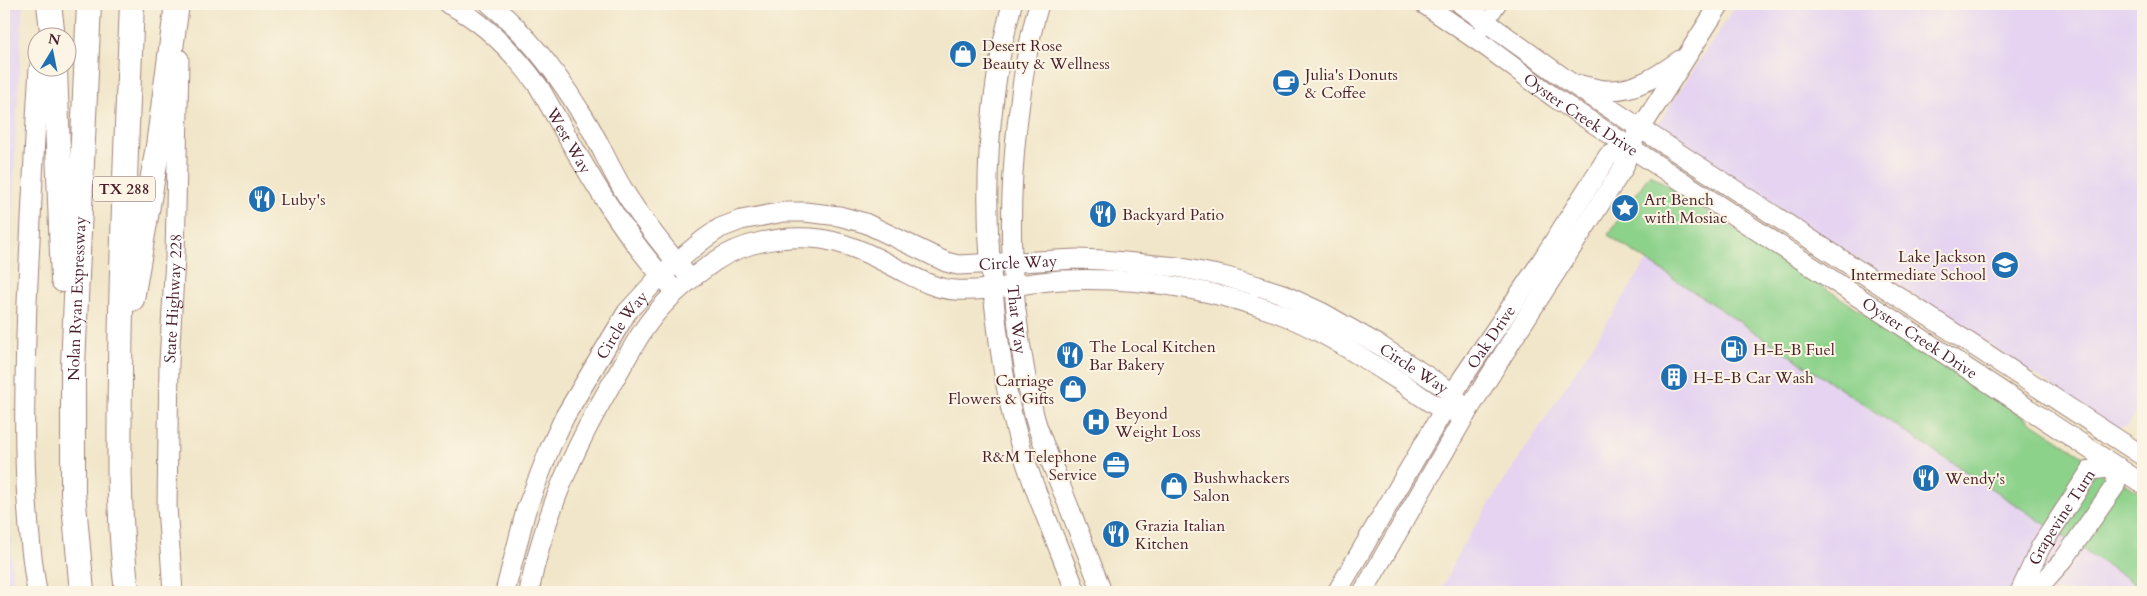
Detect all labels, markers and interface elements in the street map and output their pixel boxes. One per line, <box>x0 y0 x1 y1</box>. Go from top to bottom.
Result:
north arrow <box>28 28 78 78</box>
text: N <box>47 29 62 50</box>
place label: Desert Rose Beauty & Wellness <box>982 35 1110 75</box>
shop icon: Desert Rose Beauty & Wellness <box>948 39 978 69</box>
place label: Julia's Donuts & Coffee <box>1303 64 1398 104</box>
cafe icon: Julia's Donuts & Coffee <box>1271 68 1301 98</box>
street label: Oyster Creek Drive <box>1519 68 1642 162</box>
street label: West Way <box>541 103 597 179</box>
road number: TX 288 <box>93 176 155 202</box>
restaurant icon: Luby's <box>247 184 277 214</box>
place label: Luby's <box>281 189 325 211</box>
place label: Art Bench with Mosiac <box>1644 189 1727 229</box>
place icon: Art Bench with Mosiac <box>1610 193 1640 223</box>
restaurant icon: Backyard Patio <box>1088 199 1118 229</box>
place label: Backyard Patio <box>1122 204 1225 226</box>
street label: Nolan Ryan Expressway <box>63 215 92 381</box>
street label: State Highway 228 <box>159 234 187 364</box>
place label: Lake Jackson Intermediate School <box>1850 246 1986 286</box>
street label: Circle Way <box>978 250 1058 276</box>
school or university icon: Lake Jackson Intermediate School <box>1990 250 2020 280</box>
street label: That Way <box>1002 284 1032 356</box>
street label: Circle Way <box>591 286 654 364</box>
street label: Oyster Creek Drive <box>1857 292 1982 385</box>
street label: Oak Drive <box>1462 301 1521 373</box>
fuel station icon: H-E-B Fuel <box>1719 334 1749 364</box>
place label: The Local Kitchen Bar Bakery <box>1089 336 1216 376</box>
street label: Circle Way <box>1375 338 1453 400</box>
place label: H-E-B Fuel <box>1753 339 1835 361</box>
restaurant icon: The Local Kitchen Bar Bakery <box>1055 340 1085 370</box>
building icon: H-E-B Car Wash <box>1659 362 1689 392</box>
place label: H-E-B Car Wash <box>1693 367 1814 389</box>
place label: Carriage Flowers & Gifts <box>948 370 1054 410</box>
shop icon: Carriage Flowers & Gifts <box>1058 374 1088 404</box>
place label: Beyond Weight Loss <box>1114 403 1201 443</box>
hospital icon: Beyond Weight Loss <box>1081 407 1111 437</box>
place label: R&M Telephone Service <box>982 446 1097 486</box>
office icon: R&M Telephone Service <box>1101 450 1131 480</box>
restaurant icon: Wendy's <box>1911 463 1941 493</box>
street label: Grapevine Turn <box>2024 465 2101 569</box>
place label: Bushwhackers Salon <box>1193 467 1290 507</box>
place label: Wendy's <box>1944 468 2005 490</box>
shop icon: Bushwhackers Salon <box>1159 471 1189 501</box>
place label: Grazia Italian Kitchen <box>1135 515 1225 555</box>
restaurant icon: Grazia Italian Kitchen <box>1101 519 1131 549</box>

